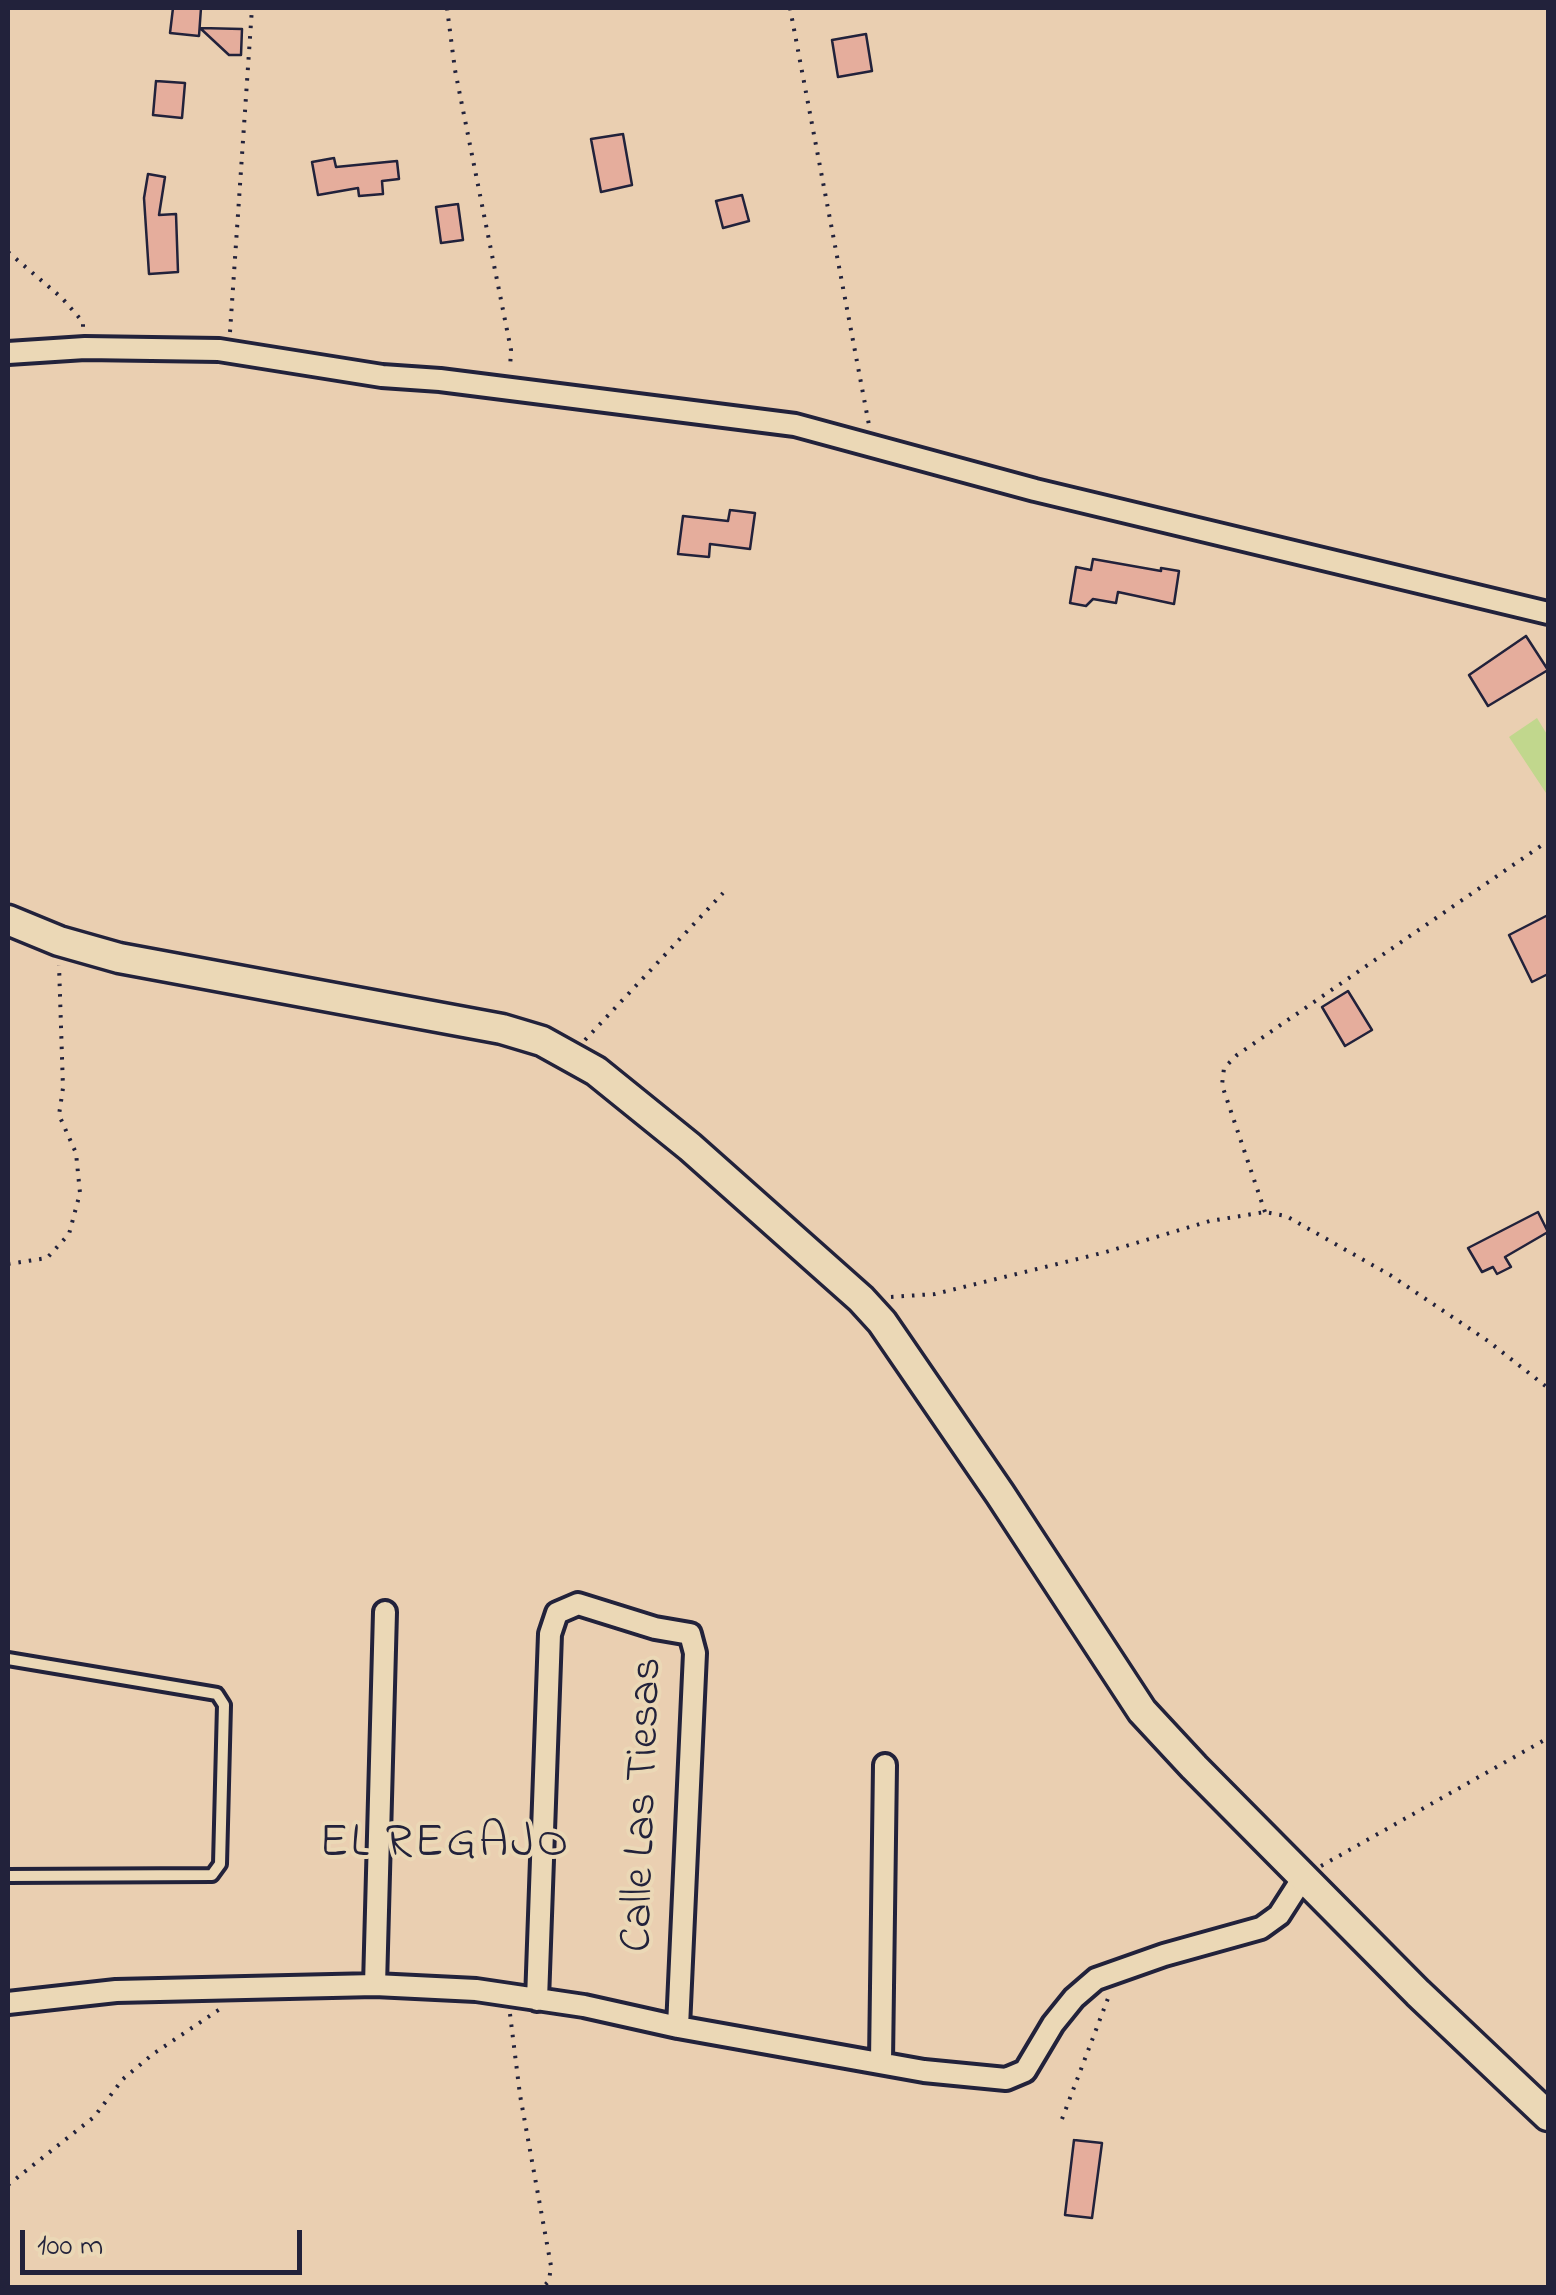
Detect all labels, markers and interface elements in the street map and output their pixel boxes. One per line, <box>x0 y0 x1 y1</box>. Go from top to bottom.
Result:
street label: Calle Las Tiesas <box>614 1657 678 1953</box>
district label: EL REGAJO <box>319 1818 571 1876</box>
scale bar <box>25 2210 308 2272</box>
text: 100 m <box>37 2225 103 2269</box>

